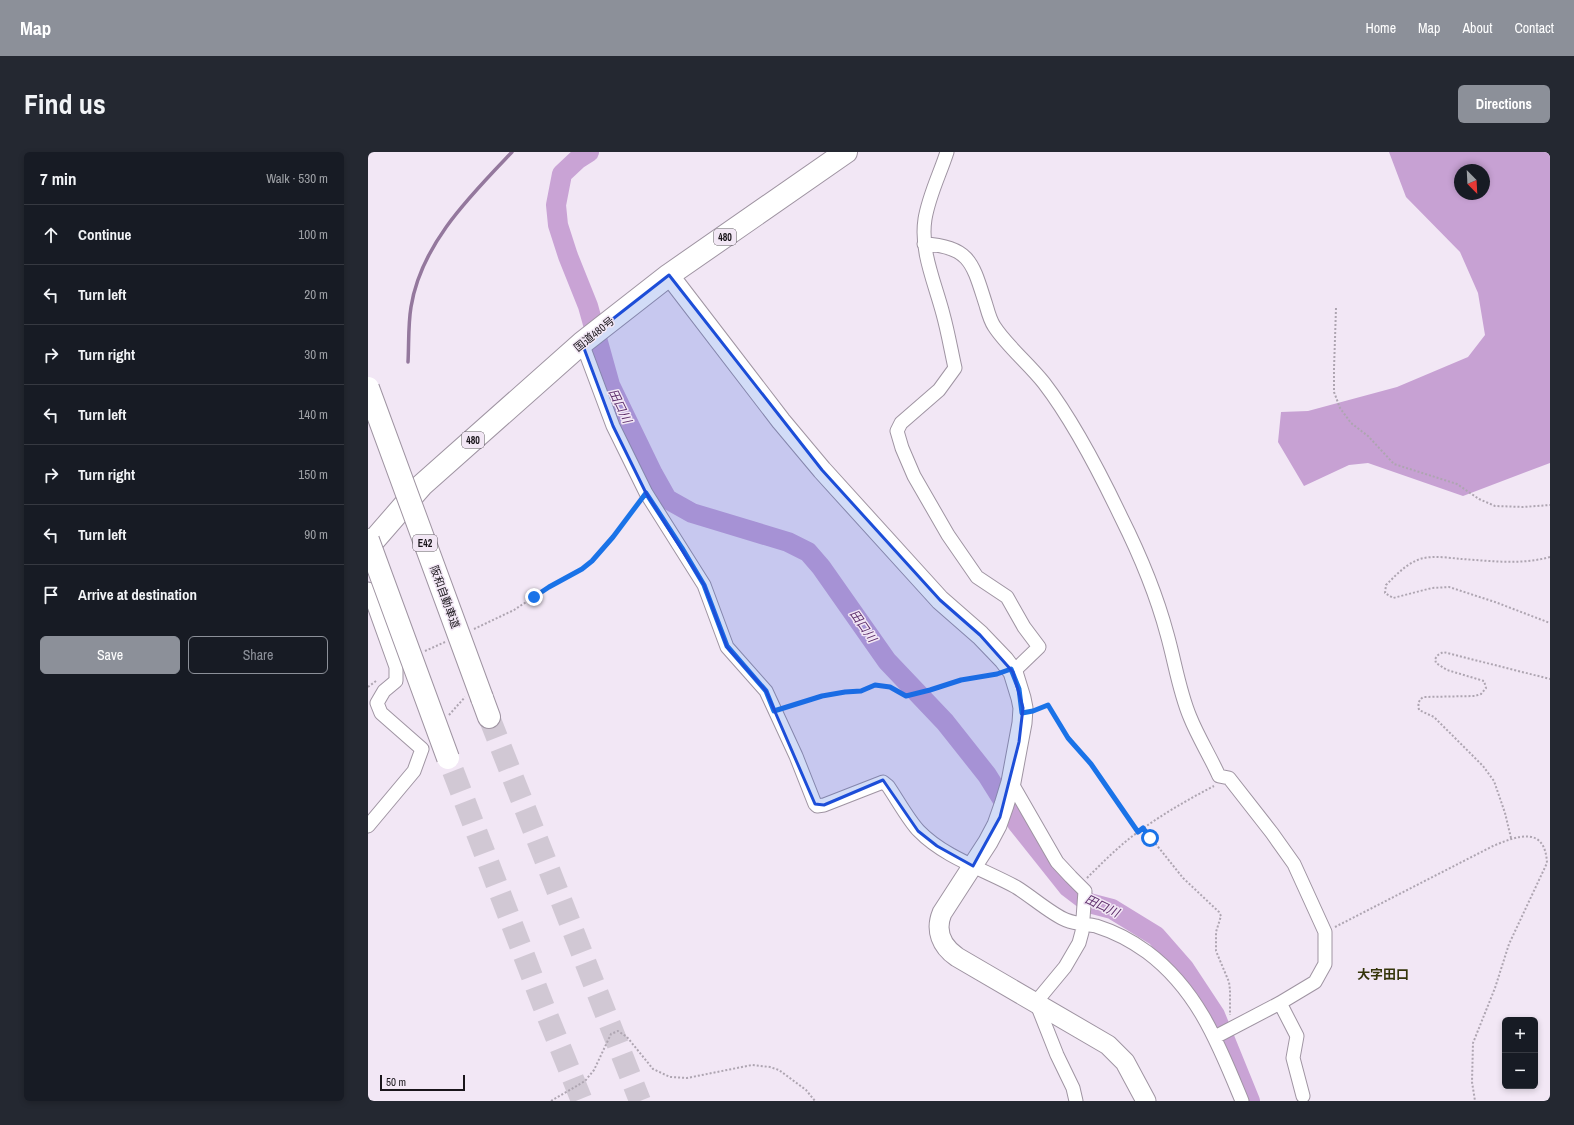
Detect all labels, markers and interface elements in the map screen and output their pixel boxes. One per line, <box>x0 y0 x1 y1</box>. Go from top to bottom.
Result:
text: Map <box>20 15 51 41</box>
text: Home <box>1365 19 1396 37</box>
text: Map <box>1418 19 1440 37</box>
text: About <box>1462 19 1492 37</box>
text: Contact <box>1514 19 1554 37</box>
text: Find us <box>24 85 106 123</box>
button: Directions <box>1458 85 1550 123</box>
north arrow <box>1454 164 1490 200</box>
text: 7 min <box>40 167 76 190</box>
text: Walk · 530 m <box>266 170 328 187</box>
icon: ahead <box>40 224 62 246</box>
text: Continue <box>78 224 131 245</box>
text: 100 m <box>298 226 328 243</box>
road number: 480 <box>714 229 736 245</box>
icon: left <box>40 284 62 306</box>
text: Turn left <box>78 284 126 305</box>
text: 20 m <box>304 286 328 303</box>
street label: 国道480号 <box>571 313 617 355</box>
icon: right <box>40 344 62 366</box>
text: Turn right <box>78 344 135 365</box>
text: 30 m <box>304 346 328 363</box>
water label: 田口川 <box>605 386 636 427</box>
icon: left <box>40 404 62 426</box>
text: Turn left <box>78 404 126 425</box>
text: 140 m <box>298 406 328 423</box>
road number: 480 <box>462 432 484 448</box>
icon: right <box>40 464 62 486</box>
text: Turn right <box>78 464 135 485</box>
text: 150 m <box>298 466 328 483</box>
icon: left <box>40 524 62 546</box>
text: Turn left <box>78 524 126 545</box>
text: 90 m <box>304 526 328 543</box>
road number: E42 <box>413 535 437 551</box>
street label: 阪和自動車道 <box>427 564 463 630</box>
icon: arrive <box>40 584 62 606</box>
text: Arrive at destination <box>78 584 197 605</box>
route end <box>525 588 543 606</box>
water label: 田口川 <box>846 607 881 647</box>
button: Save <box>40 636 180 674</box>
button: Share <box>188 636 328 674</box>
route start <box>1141 829 1159 847</box>
water label: 田口川 <box>1082 891 1124 922</box>
district label: 大字田口 <box>1357 966 1409 983</box>
map controls <box>1502 1017 1538 1089</box>
button: + <box>1502 1017 1538 1053</box>
button: − <box>1502 1053 1538 1089</box>
scale bar <box>380 1073 465 1092</box>
text: 50 m <box>386 1075 406 1089</box>

